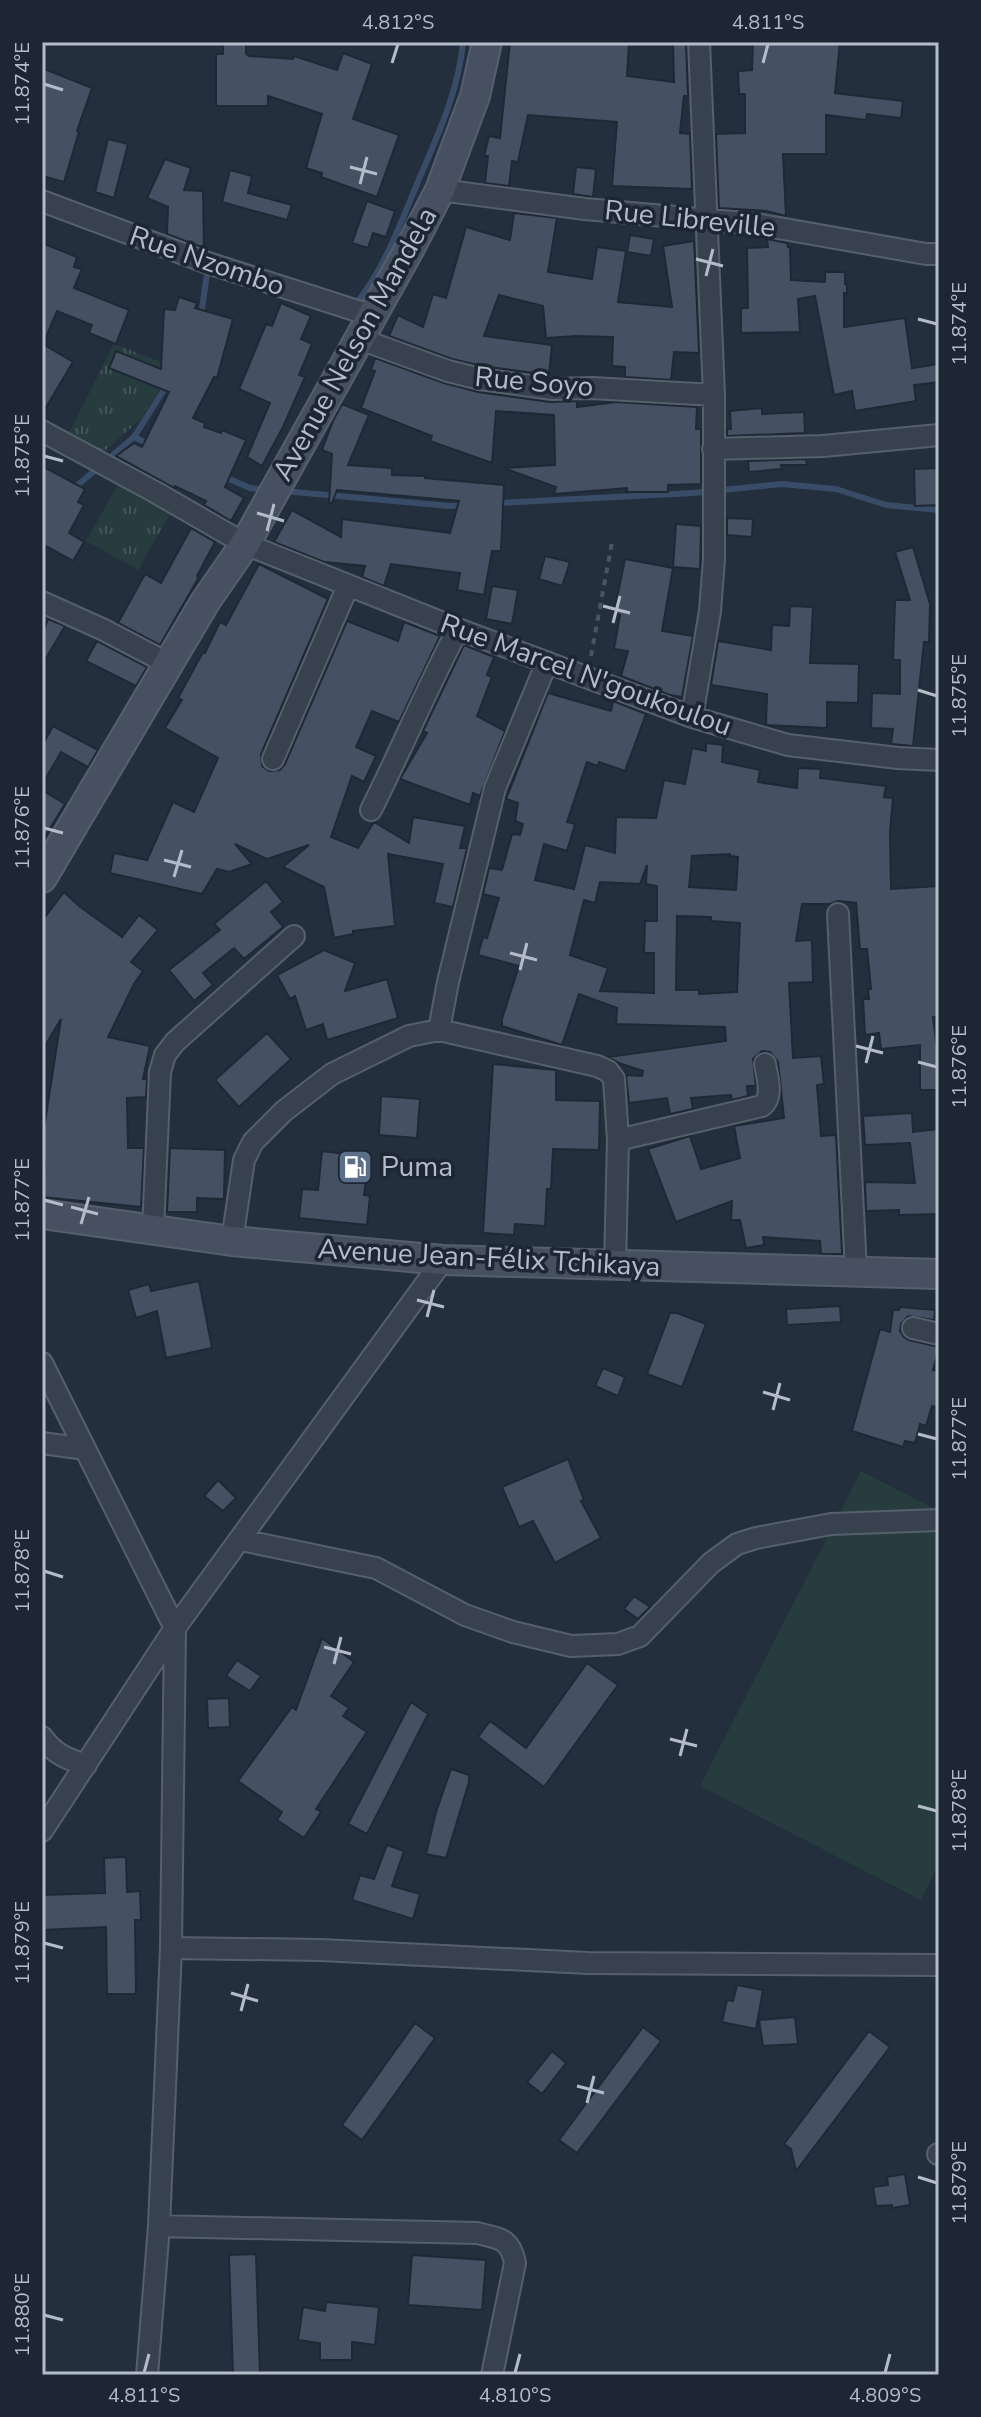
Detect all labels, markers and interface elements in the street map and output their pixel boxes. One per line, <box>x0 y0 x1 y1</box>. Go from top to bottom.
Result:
text: 4.812°S <box>362 9 434 36</box>
text: 4.811°S <box>732 9 804 36</box>
text: 11.874°E <box>9 42 36 126</box>
street label: Rue Libreville <box>603 191 777 247</box>
street label: Avenue Nelson Mandela <box>264 200 446 488</box>
street label: Rue Nzombo <box>125 217 289 305</box>
text: 11.874°E <box>946 282 973 366</box>
street label: Rue Soyo <box>473 358 595 406</box>
text: 11.875°E <box>9 414 36 498</box>
street label: Rue Marcel N'goukoulou <box>435 605 737 745</box>
text: 11.875°E <box>946 654 973 738</box>
text: 11.876°E <box>9 786 36 870</box>
text: 11.876°E <box>946 1025 973 1109</box>
fuel station icon: Puma <box>336 1148 374 1186</box>
place label: Puma <box>381 1148 453 1186</box>
text: 11.877°E <box>9 1158 36 1242</box>
street label: Avenue Jean-Félix Tchikaya <box>317 1230 661 1286</box>
text: 11.877°E <box>946 1397 973 1481</box>
text: 11.878°E <box>9 1529 36 1613</box>
text: 11.878°E <box>946 1769 973 1853</box>
text: 11.879°E <box>9 1901 36 1985</box>
text: 11.879°E <box>946 2141 973 2225</box>
text: 11.880°E <box>9 2273 36 2357</box>
text: 4.811°S <box>108 2382 180 2409</box>
text: 4.810°S <box>479 2382 551 2409</box>
text: 4.809°S <box>849 2382 921 2409</box>

